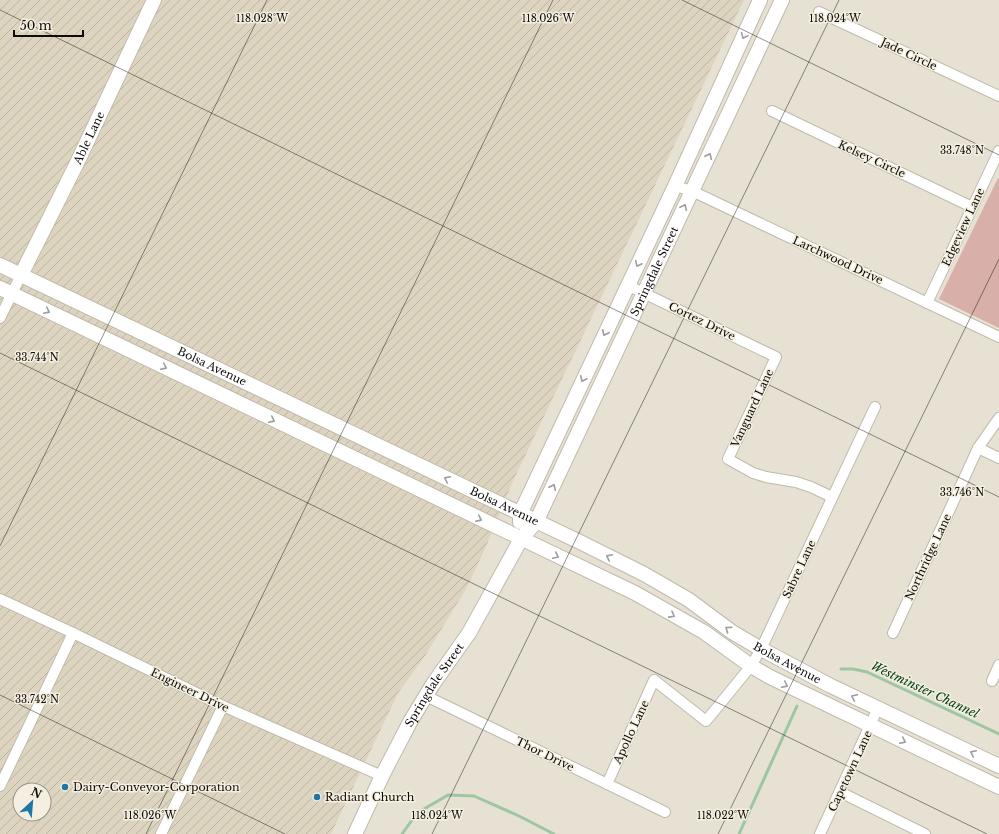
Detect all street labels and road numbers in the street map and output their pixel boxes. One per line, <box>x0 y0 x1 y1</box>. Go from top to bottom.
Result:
street label: Jade Circle <box>877 34 939 73</box>
street label: Able Lane <box>70 109 107 167</box>
street label: Kelsey Circle <box>836 137 908 181</box>
street label: Edgeview Lane <box>939 186 987 268</box>
street label: Springdale Street <box>627 223 682 318</box>
street label: Larchwood Drive <box>791 233 885 287</box>
street label: Cortez Drive <box>666 299 738 343</box>
street label: Bolsa Avenue <box>175 344 249 389</box>
street label: Vanguard Lane <box>727 367 776 450</box>
street label: Bolsa Avenue <box>468 483 541 528</box>
street label: Northridge Lane <box>902 511 954 603</box>
street label: Sabre Lane <box>779 538 819 600</box>
street label: Bolsa Avenue <box>751 639 823 687</box>
street label: Springdale Street <box>402 640 467 729</box>
street label: Engineer Drive <box>148 665 232 715</box>
street label: Apollo Lane <box>610 698 652 767</box>
street label: Capetown Lane <box>825 728 875 814</box>
street label: Thor Drive <box>514 734 576 774</box>

